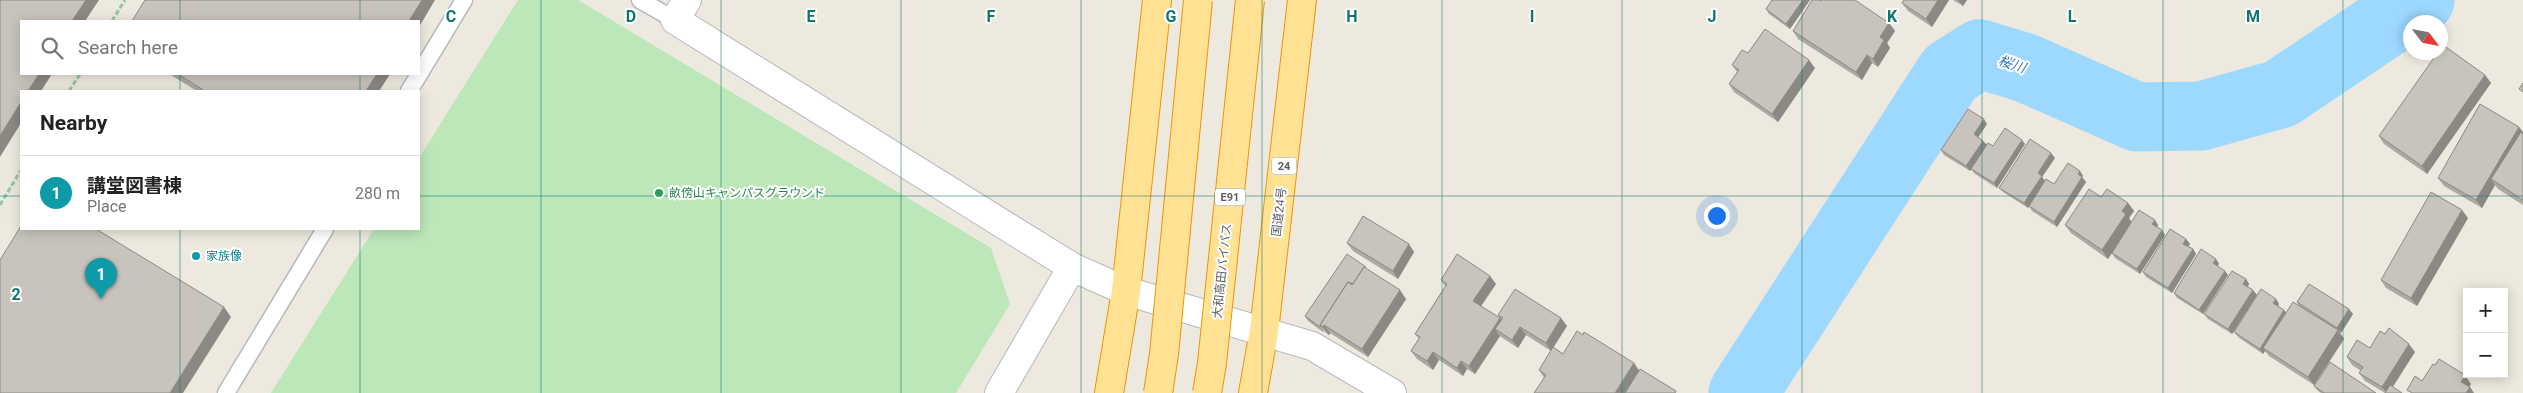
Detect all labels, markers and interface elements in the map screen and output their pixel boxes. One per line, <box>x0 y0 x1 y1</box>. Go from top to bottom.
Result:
text: C <box>446 7 456 26</box>
text: D <box>626 7 636 26</box>
text: E <box>807 7 816 26</box>
text: F <box>987 7 996 26</box>
text: G <box>1166 7 1177 26</box>
text: H <box>1346 7 1358 26</box>
text: I <box>1530 7 1534 26</box>
text: J <box>1708 7 1716 26</box>
text: K <box>1887 7 1898 26</box>
text: L <box>2068 7 2077 26</box>
text: M <box>2246 7 2260 26</box>
north arrow <box>2403 15 2448 60</box>
search box <box>20 20 420 75</box>
icon: search <box>38 34 66 62</box>
text: Search here <box>78 36 178 59</box>
water label: 桜川 <box>1996 52 2030 77</box>
text: Nearby <box>40 111 107 135</box>
road number: 24 <box>1272 158 1296 175</box>
text: 講堂図書棟 <box>87 174 182 197</box>
text: 1 <box>51 184 61 203</box>
text: 280 m <box>355 184 400 203</box>
place label: 畝傍山キャンパスグラウンド <box>669 186 825 200</box>
marker: 畝傍山キャンパスグラウンド <box>653 187 665 199</box>
street label: 国道24号 <box>1269 187 1289 237</box>
road number: E91 <box>1215 188 1245 206</box>
text: Place <box>87 197 127 216</box>
your location <box>1704 203 1730 229</box>
street label: 大和高田バイパス <box>1210 223 1234 319</box>
place label: 家族像 <box>206 249 242 263</box>
marker: 家族像 <box>190 250 202 262</box>
pin: 1 <box>85 258 117 299</box>
text: 2 <box>11 285 21 304</box>
map controls <box>2463 288 2508 378</box>
button: + <box>2463 288 2508 333</box>
button: − <box>2463 333 2508 378</box>

